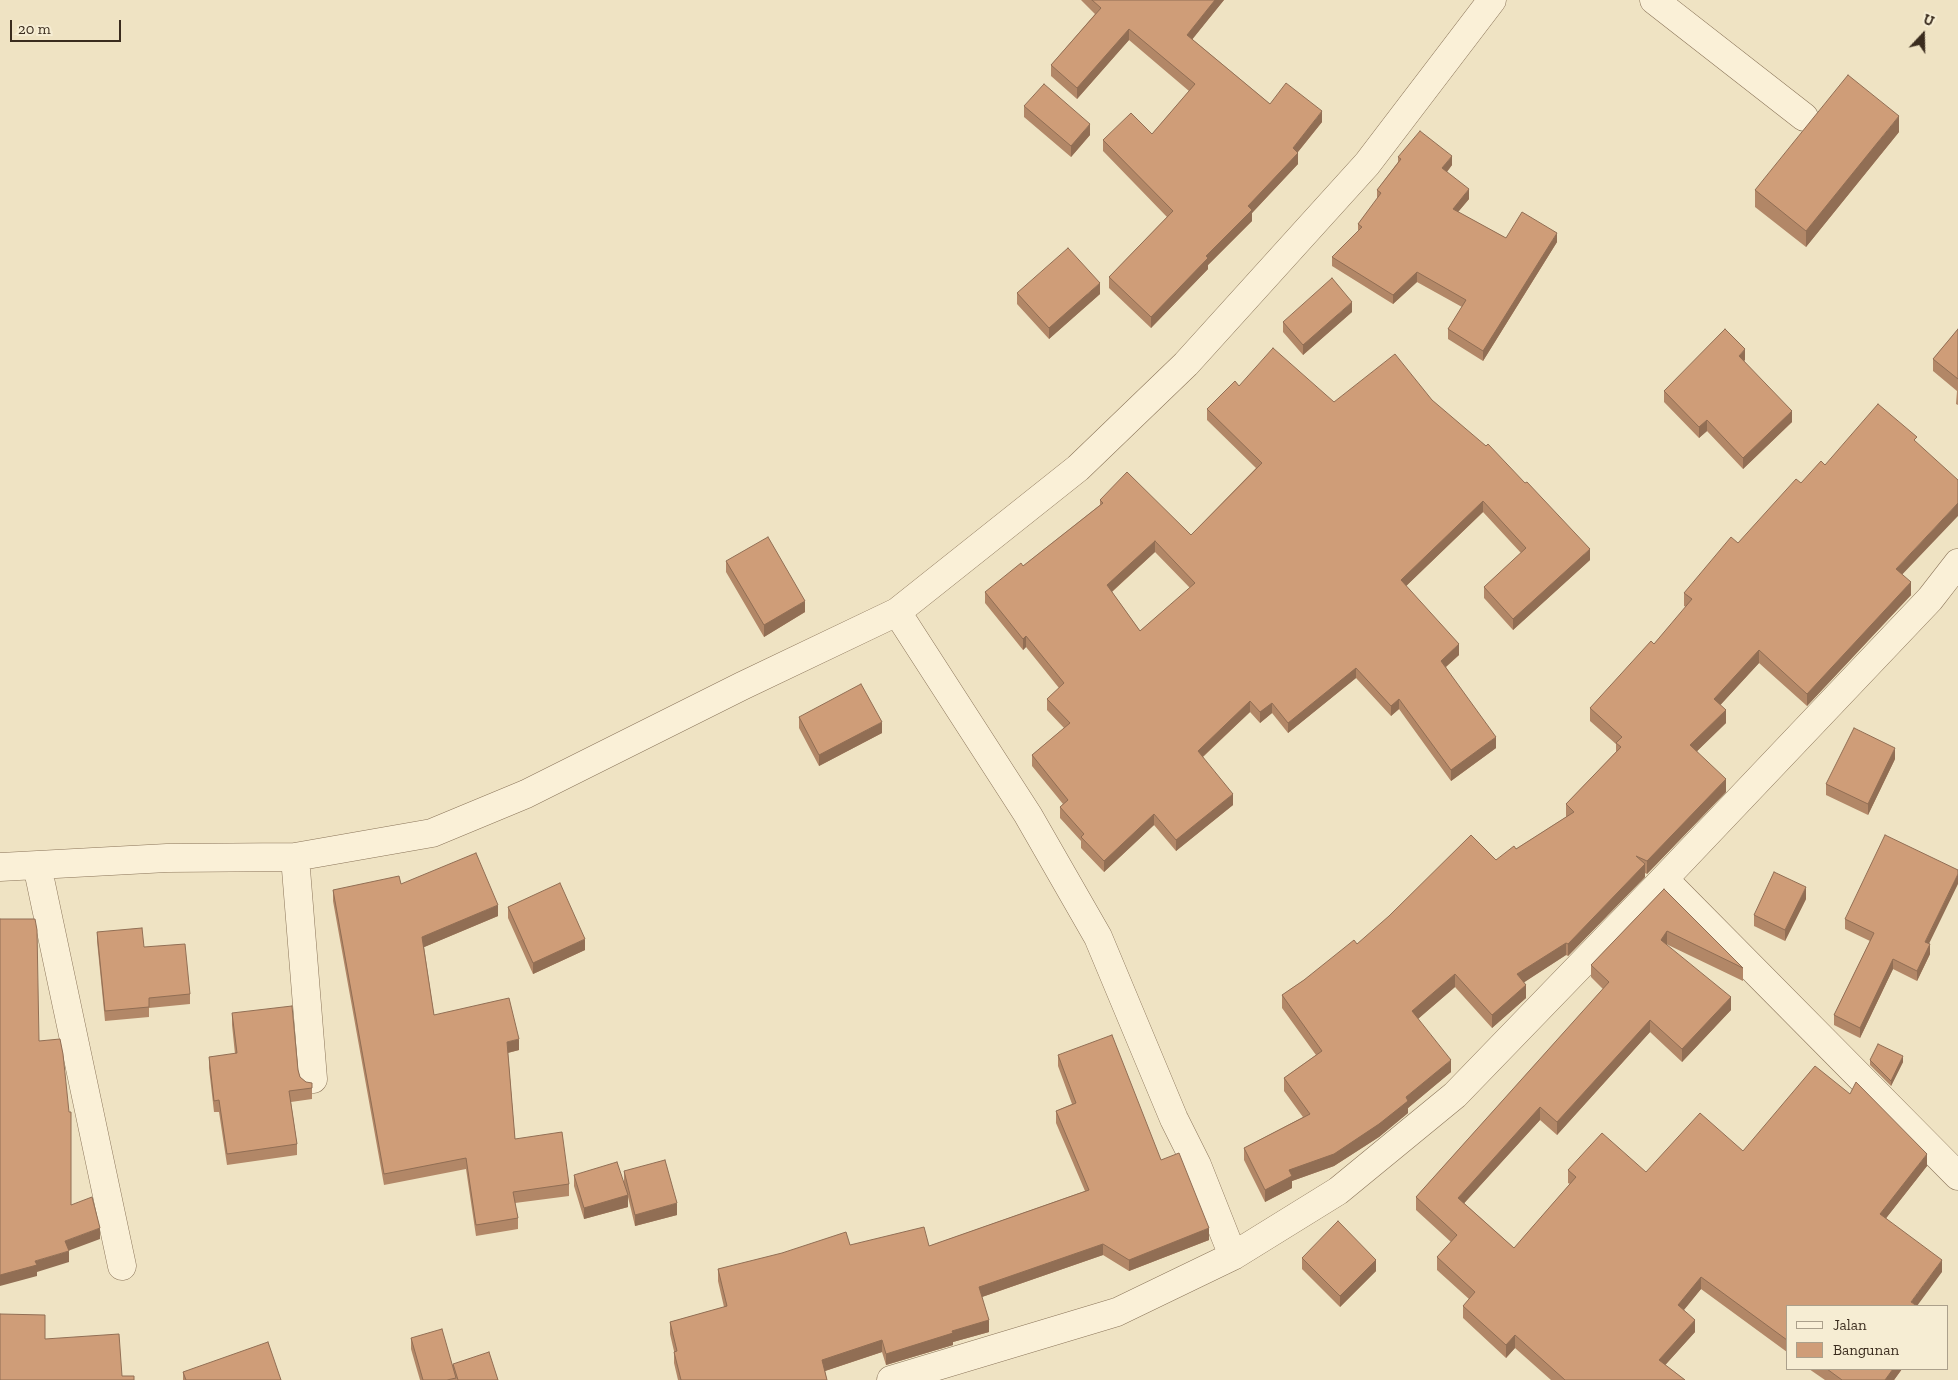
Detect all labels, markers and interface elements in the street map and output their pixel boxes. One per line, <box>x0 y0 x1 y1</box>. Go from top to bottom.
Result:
scale bar <box>12 10 124 42</box>
north arrow <box>1898 10 1948 60</box>
text: U <box>1921 11 1936 30</box>
text: 20 m <box>18 20 51 38</box>
legend <box>1786 1305 1948 1370</box>
text: Jalan <box>1833 1316 1867 1334</box>
text: Bangunan <box>1833 1341 1899 1359</box>

